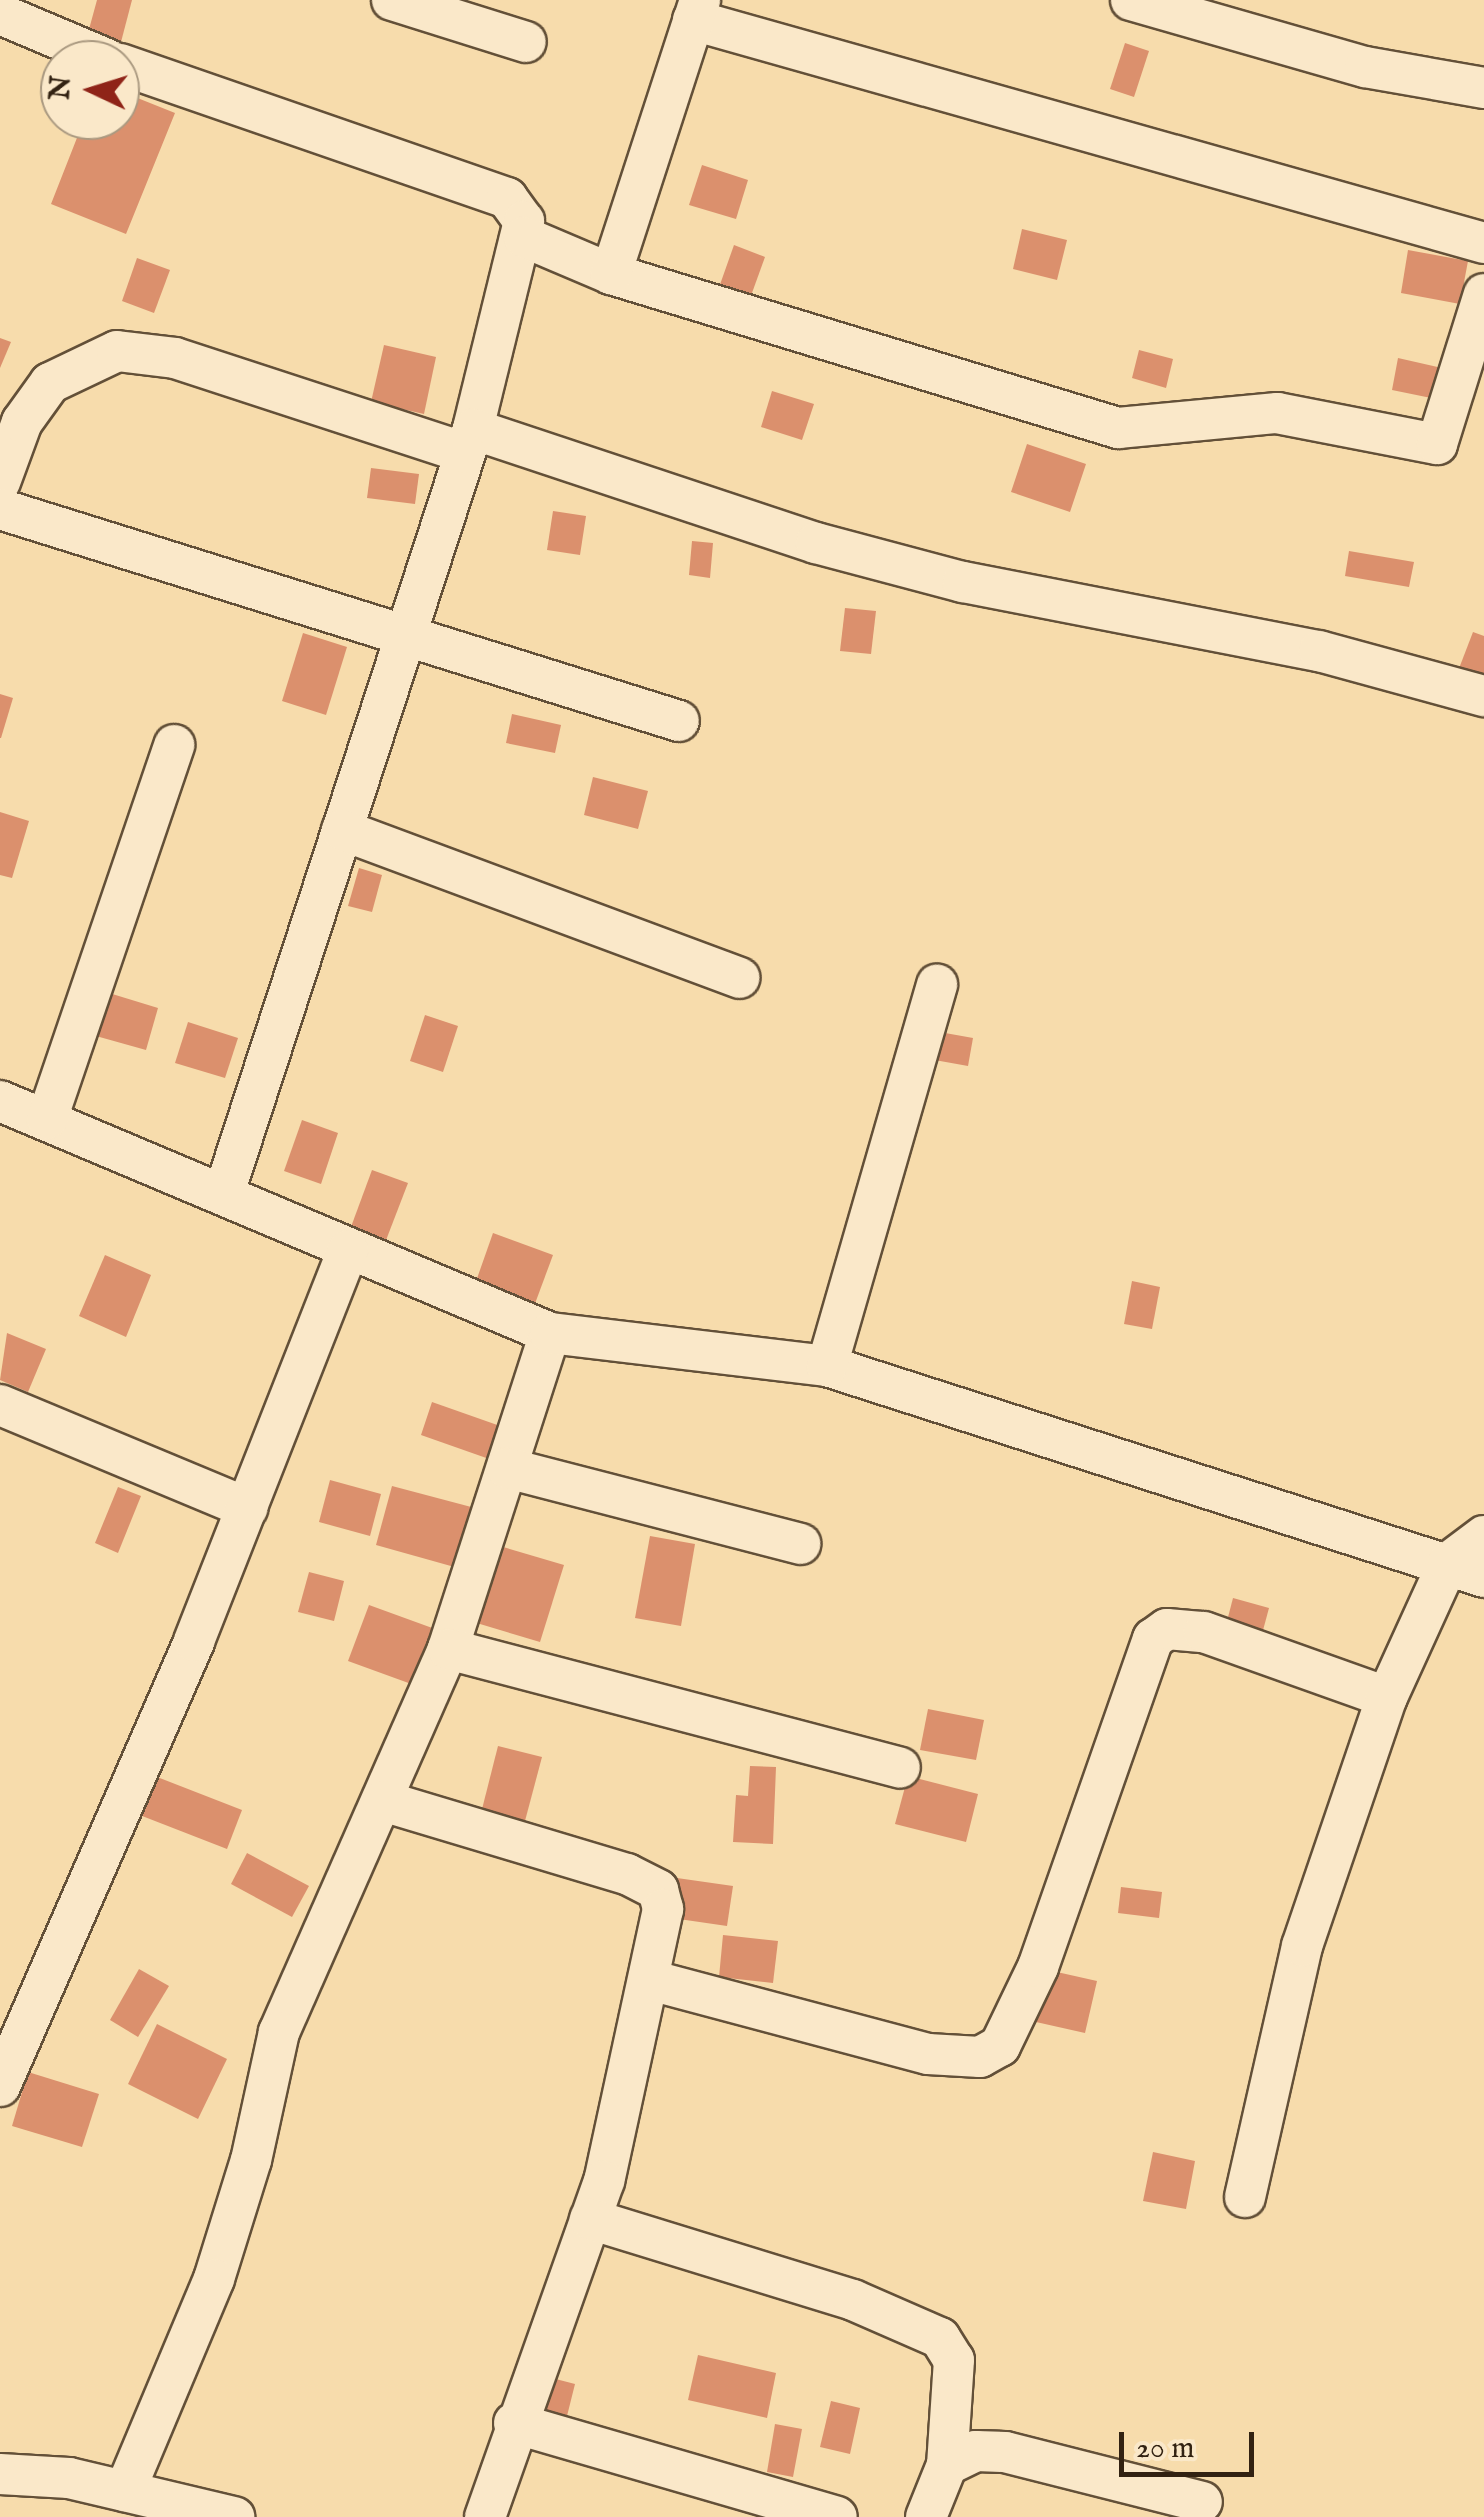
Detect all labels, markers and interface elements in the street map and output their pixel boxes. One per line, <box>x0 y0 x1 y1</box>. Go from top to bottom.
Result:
north arrow <box>40 40 140 140</box>
text: N <box>43 75 80 101</box>
scale bar <box>1124 2412 1259 2474</box>
text: 20 m <box>1136 2430 1195 2468</box>

